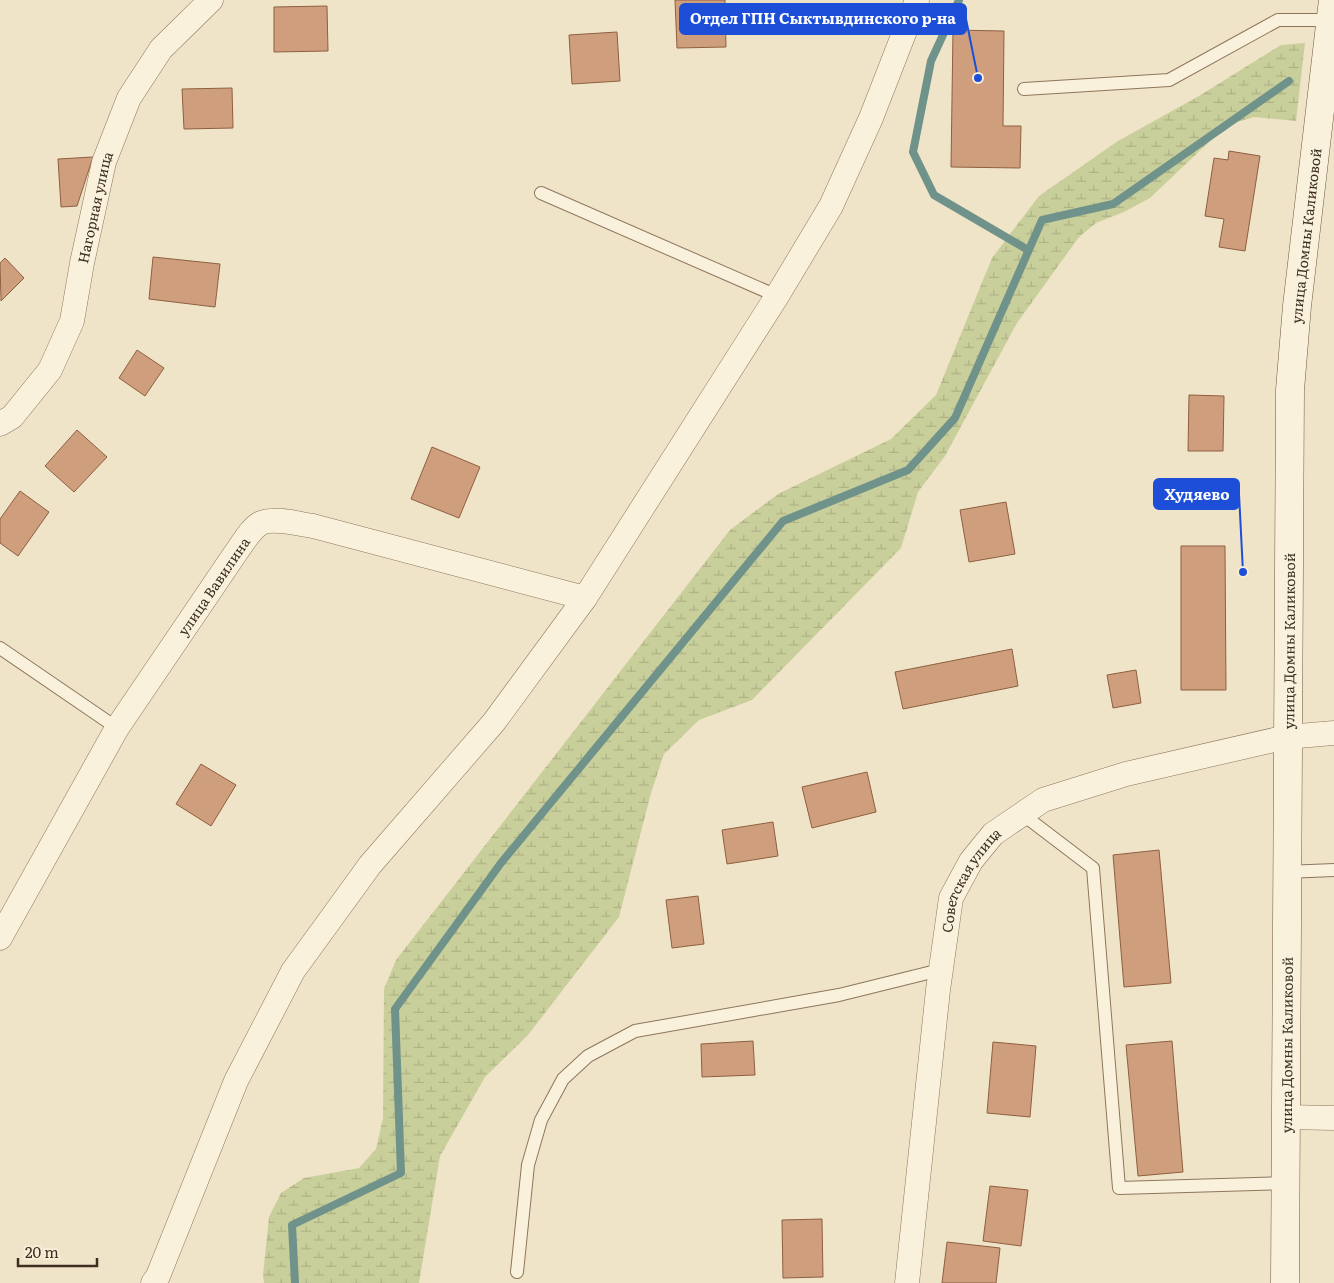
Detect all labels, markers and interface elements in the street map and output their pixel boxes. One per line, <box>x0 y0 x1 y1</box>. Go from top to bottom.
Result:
callout: Отдел ГПН Сыктывдинского р-на <box>680 4 966 34</box>
text: Отдел ГПН Сыктывдинского р-на <box>690 6 956 29</box>
street label: улица Домны Каликовой <box>1286 147 1326 324</box>
street label: Нагорная улица <box>72 148 117 265</box>
callout: Худяево <box>1154 479 1239 509</box>
text: Худяево <box>1164 482 1230 505</box>
street label: улица Вавилина <box>173 532 254 639</box>
street label: улица Домны Каликовой <box>1278 553 1299 729</box>
street label: Советская улица <box>936 822 1005 934</box>
street label: улица Домны Каликовой <box>1276 957 1297 1133</box>
scale bar <box>18 1236 96 1268</box>
text: 20 m <box>25 1240 59 1263</box>

